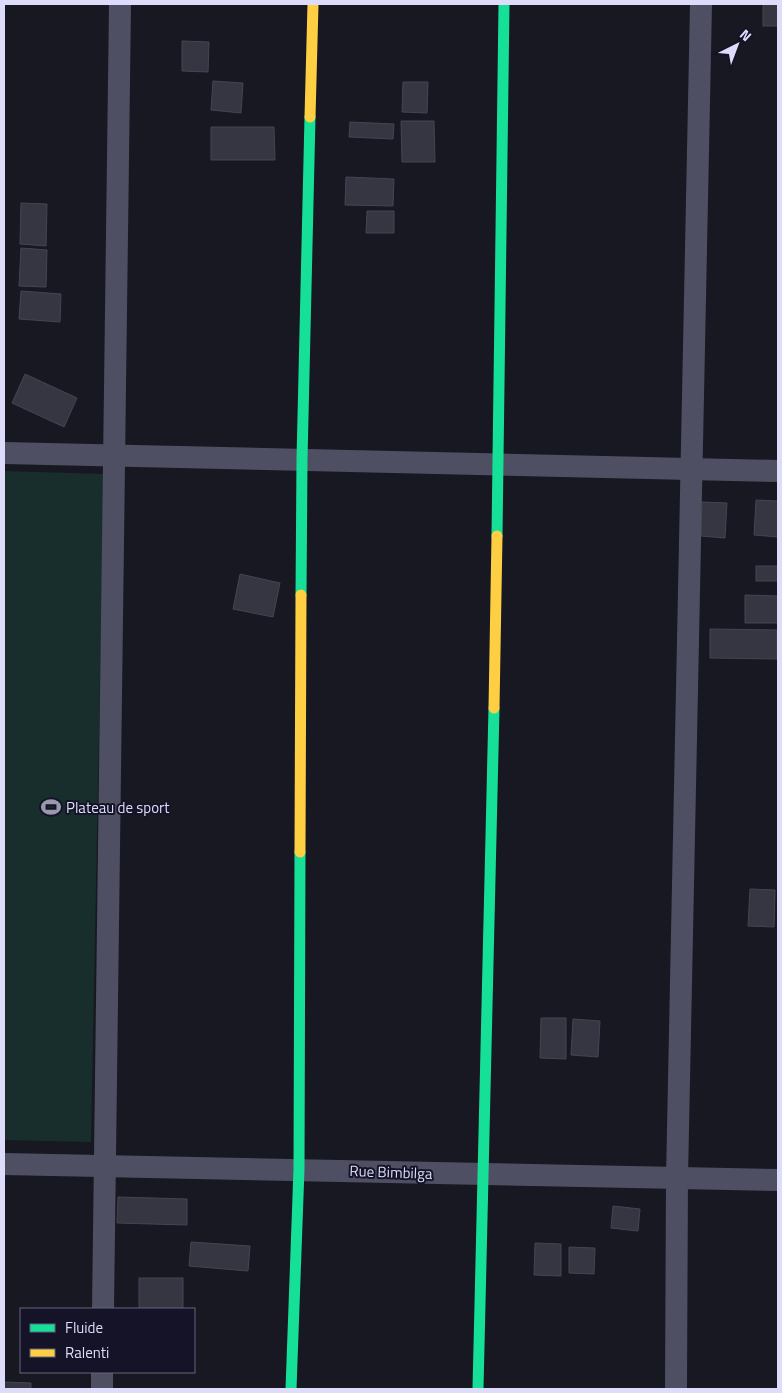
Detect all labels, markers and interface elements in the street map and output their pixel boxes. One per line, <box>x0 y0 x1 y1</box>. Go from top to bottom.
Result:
north arrow <box>712 20 762 70</box>
text: N <box>735 24 757 46</box>
sports icon: Plateau de sport <box>40 796 62 818</box>
place label: Plateau de sport <box>66 796 170 819</box>
street label: Rue Bimbilga <box>349 1159 433 1185</box>
legend <box>20 1308 195 1373</box>
text: Fluide <box>65 1316 103 1339</box>
text: Ralenti <box>65 1341 109 1364</box>

